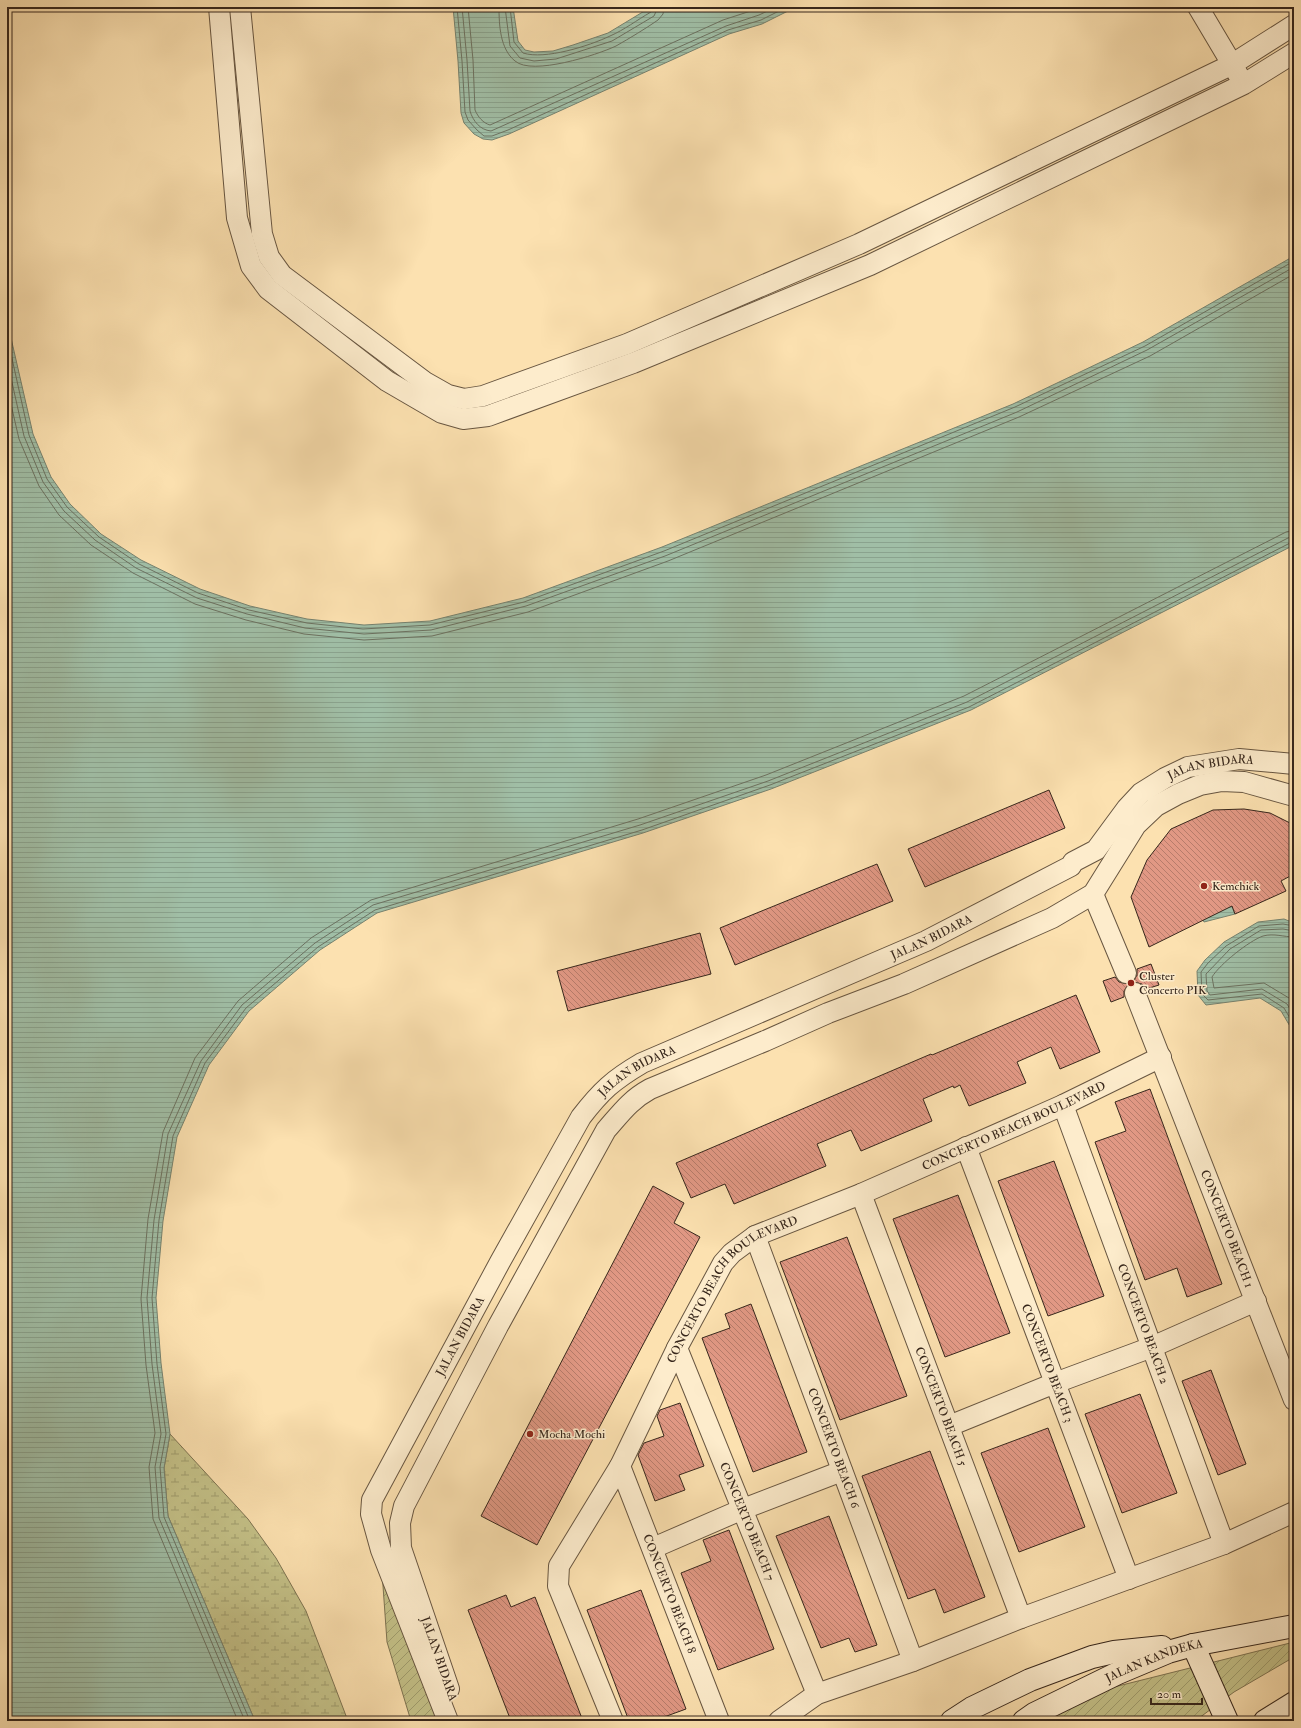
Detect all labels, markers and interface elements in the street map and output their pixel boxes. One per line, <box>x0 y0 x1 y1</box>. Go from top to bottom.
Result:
street label: JALAN BIDARA <box>1164 751 1255 784</box>
place label: Kemchick <box>1212 879 1260 894</box>
marker: Kemchick <box>1199 881 1209 891</box>
street label: JALAN BIDARA <box>887 911 975 963</box>
place label: Cluster Concerto PIK <box>1139 969 1207 998</box>
marker: Cluster Concerto PIK <box>1126 978 1136 988</box>
street label: JALAN BIDARA <box>594 1042 678 1100</box>
street label: CONCERTO BEACH BOULEVARD <box>920 1078 1108 1174</box>
street label: CONCERTO BEACH 1 <box>1197 1168 1257 1290</box>
street label: CONCERTO BEACH BOULEVARD <box>663 1212 800 1366</box>
street label: CONCERTO BEACH 2 <box>1114 1261 1172 1386</box>
street label: JALAN BIDARA <box>432 1293 488 1380</box>
street label: CONCERTO BEACH 3 <box>1018 1302 1077 1425</box>
street label: CONCERTO BEACH 5 <box>912 1345 971 1469</box>
street label: CONCERTO BEACH 6 <box>805 1386 863 1511</box>
place label: Mocha Mochi <box>538 1427 605 1442</box>
marker: Mocha Mochi <box>525 1429 535 1439</box>
street label: CONCERTO BEACH 7 <box>716 1460 778 1583</box>
street label: CONCERTO BEACH 8 <box>640 1532 700 1656</box>
street label: JALAN BIDARA <box>417 1614 461 1704</box>
street label: JALAN KANDEKA <box>1102 1636 1204 1686</box>
scale bar <box>1151 1680 1202 1706</box>
text: 20 m <box>1157 1687 1182 1702</box>

